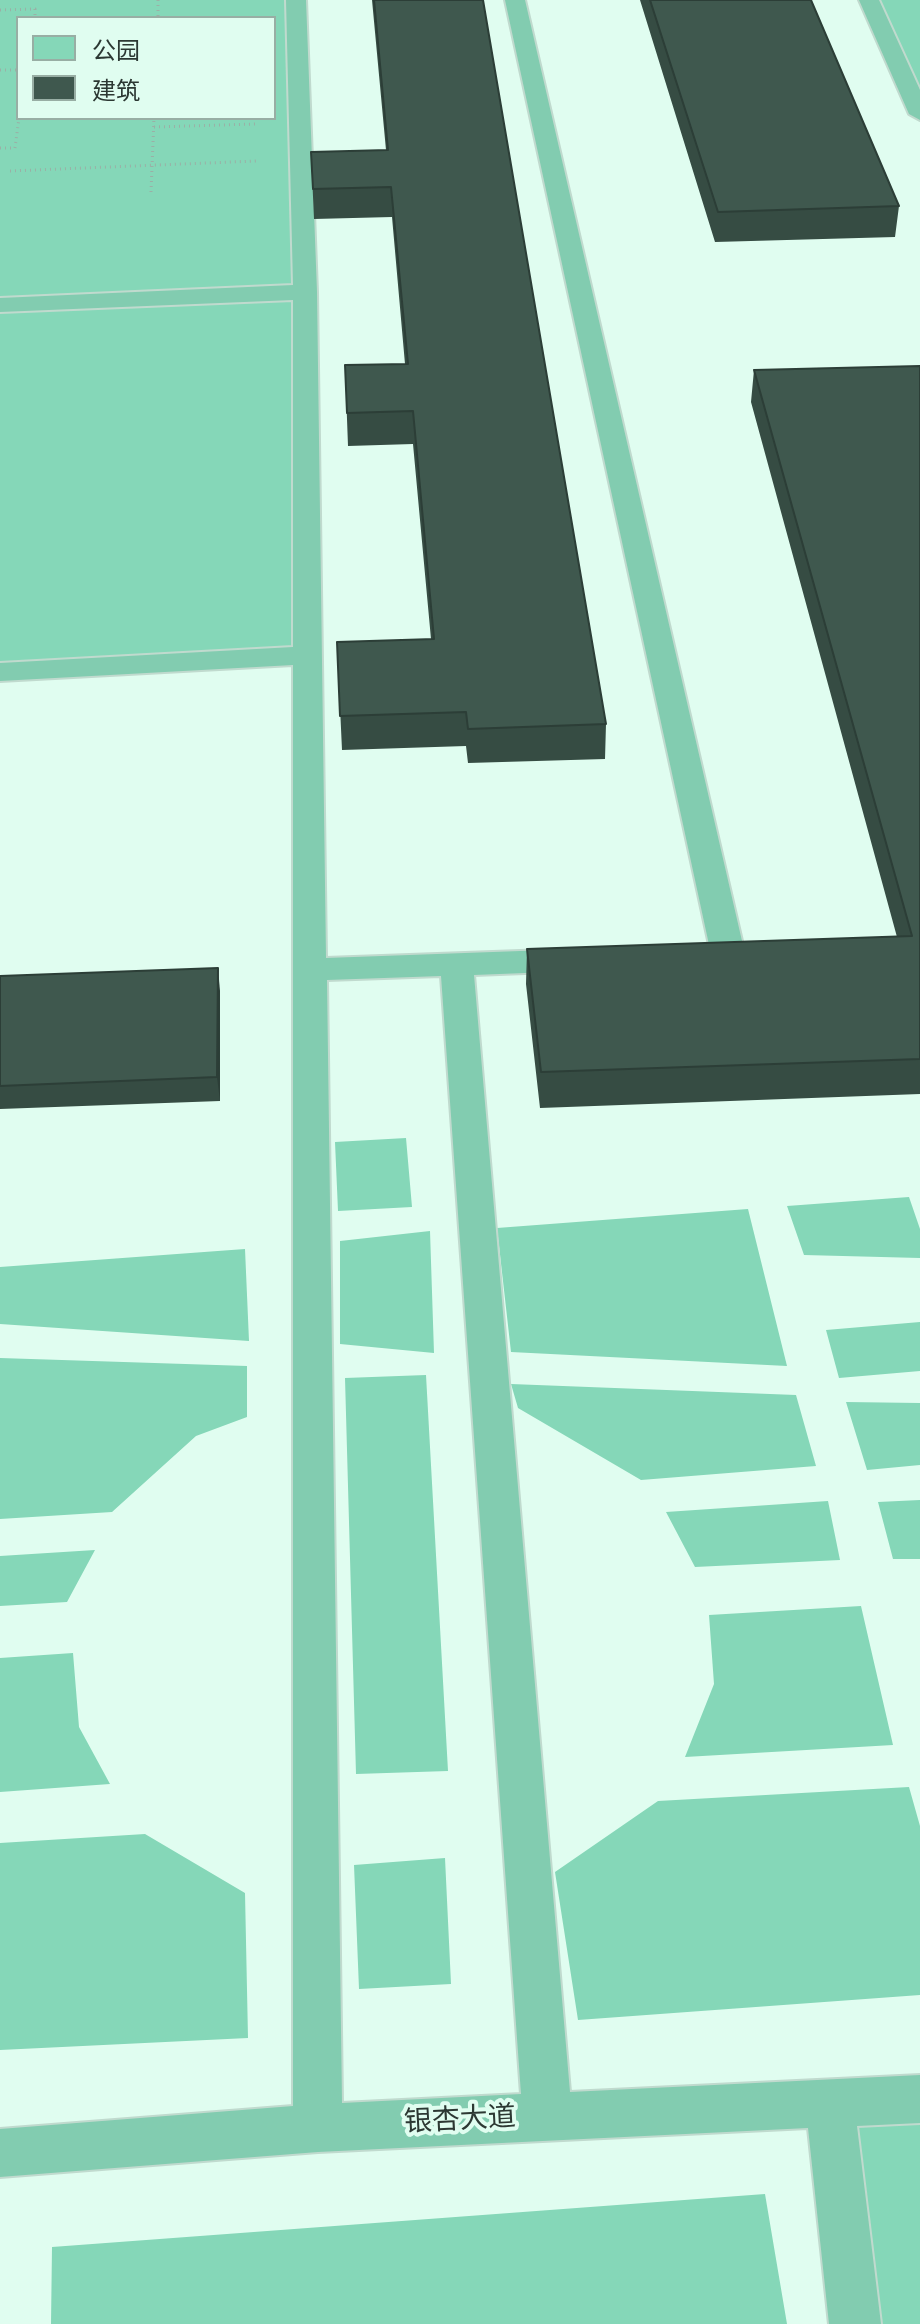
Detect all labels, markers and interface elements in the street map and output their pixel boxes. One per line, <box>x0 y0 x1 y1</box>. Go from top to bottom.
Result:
legend <box>16 16 276 120</box>
text: 公园 <box>92 37 140 65</box>
text: 建筑 <box>92 77 140 105</box>
street label: 银杏大道 <box>403 2101 517 2141</box>

